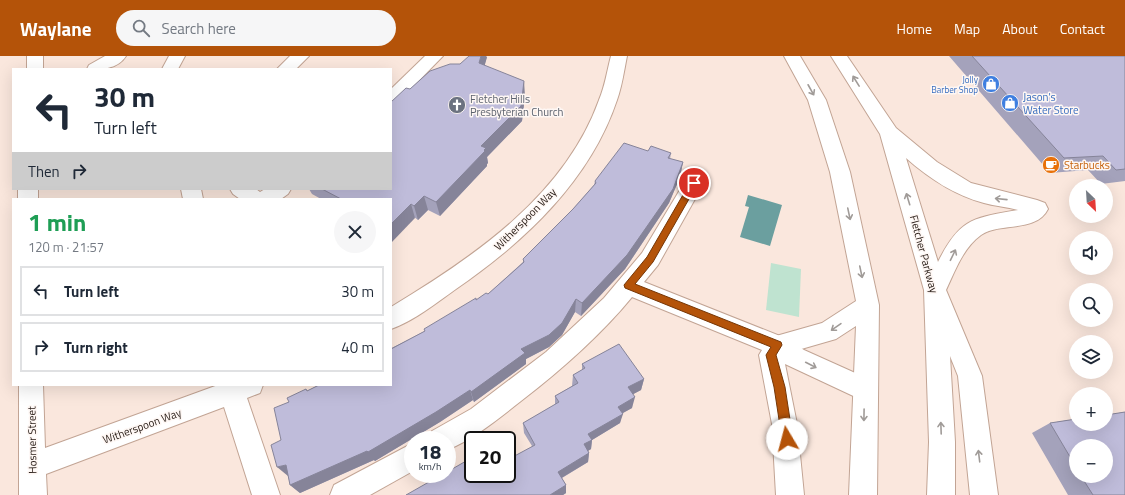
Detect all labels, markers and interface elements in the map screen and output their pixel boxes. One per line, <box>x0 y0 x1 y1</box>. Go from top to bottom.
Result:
search box <box>116 10 396 46</box>
text: Waylane <box>20 14 92 43</box>
icon: search <box>130 17 152 39</box>
text: Search here <box>162 17 236 40</box>
text: Home <box>897 18 932 39</box>
text: Map <box>954 18 980 39</box>
text: About <box>1002 18 1038 39</box>
text: Contact <box>1060 18 1105 39</box>
place label: Jolly Barber Shop <box>931 73 979 96</box>
shop icon: Jolly Barber Shop <box>981 74 1001 94</box>
text: 30 m <box>94 75 155 118</box>
one-way arrow <box>851 75 859 87</box>
icon: left <box>28 84 80 136</box>
one-way arrow <box>808 84 816 96</box>
place label: Jason's Water Store <box>1023 89 1079 118</box>
place label: Fletcher Hills Presbyterian Church <box>470 91 564 120</box>
shop icon: Jason's Water Store <box>1000 93 1020 113</box>
church icon: Fletcher Hills Presbyterian Church <box>447 95 467 115</box>
text: Turn left <box>94 114 157 141</box>
cafe icon: Starbucks <box>1041 155 1061 175</box>
place label: Starbucks <box>1064 157 1110 173</box>
text: Then <box>28 160 60 183</box>
icon: right <box>68 160 90 182</box>
pin <box>677 166 711 200</box>
icon: arrive <box>683 172 705 194</box>
north arrow <box>1069 179 1113 223</box>
map controls <box>1069 179 1113 483</box>
street label: Witherspoon Way <box>490 184 560 254</box>
one-way arrow <box>904 192 911 205</box>
one-way arrow <box>995 195 1008 202</box>
text: 1 min <box>28 204 86 240</box>
one-way arrow <box>845 207 853 220</box>
button: close <box>334 211 376 253</box>
street label: Fletcher Parkway <box>906 213 942 296</box>
button: sound <box>1069 231 1113 275</box>
text: 120 m · 21:57 <box>28 237 104 257</box>
one-way arrow <box>950 249 957 261</box>
one-way arrow <box>857 265 865 278</box>
icon: left <box>30 280 52 302</box>
text: Turn left <box>64 280 119 303</box>
text: 30 m <box>341 280 374 303</box>
button: search <box>1069 283 1113 327</box>
one-way arrow <box>830 323 841 331</box>
button: layers <box>1069 335 1113 379</box>
icon: right <box>30 336 52 358</box>
text: Turn right <box>64 336 128 359</box>
text: 40 m <box>341 336 374 359</box>
one-way arrow <box>804 362 816 369</box>
button: + <box>1069 387 1113 431</box>
street label: Witherspoon Way <box>101 404 184 448</box>
street label: Hosmer Street <box>23 406 41 474</box>
one-way arrow <box>860 408 868 421</box>
position arrow <box>766 418 808 460</box>
one-way arrow <box>938 422 945 435</box>
speed limit sign: 20 <box>464 431 516 483</box>
text: 18 <box>419 436 441 467</box>
button: − <box>1069 439 1113 483</box>
one-way arrow <box>975 450 983 463</box>
text: km/h <box>419 459 441 474</box>

